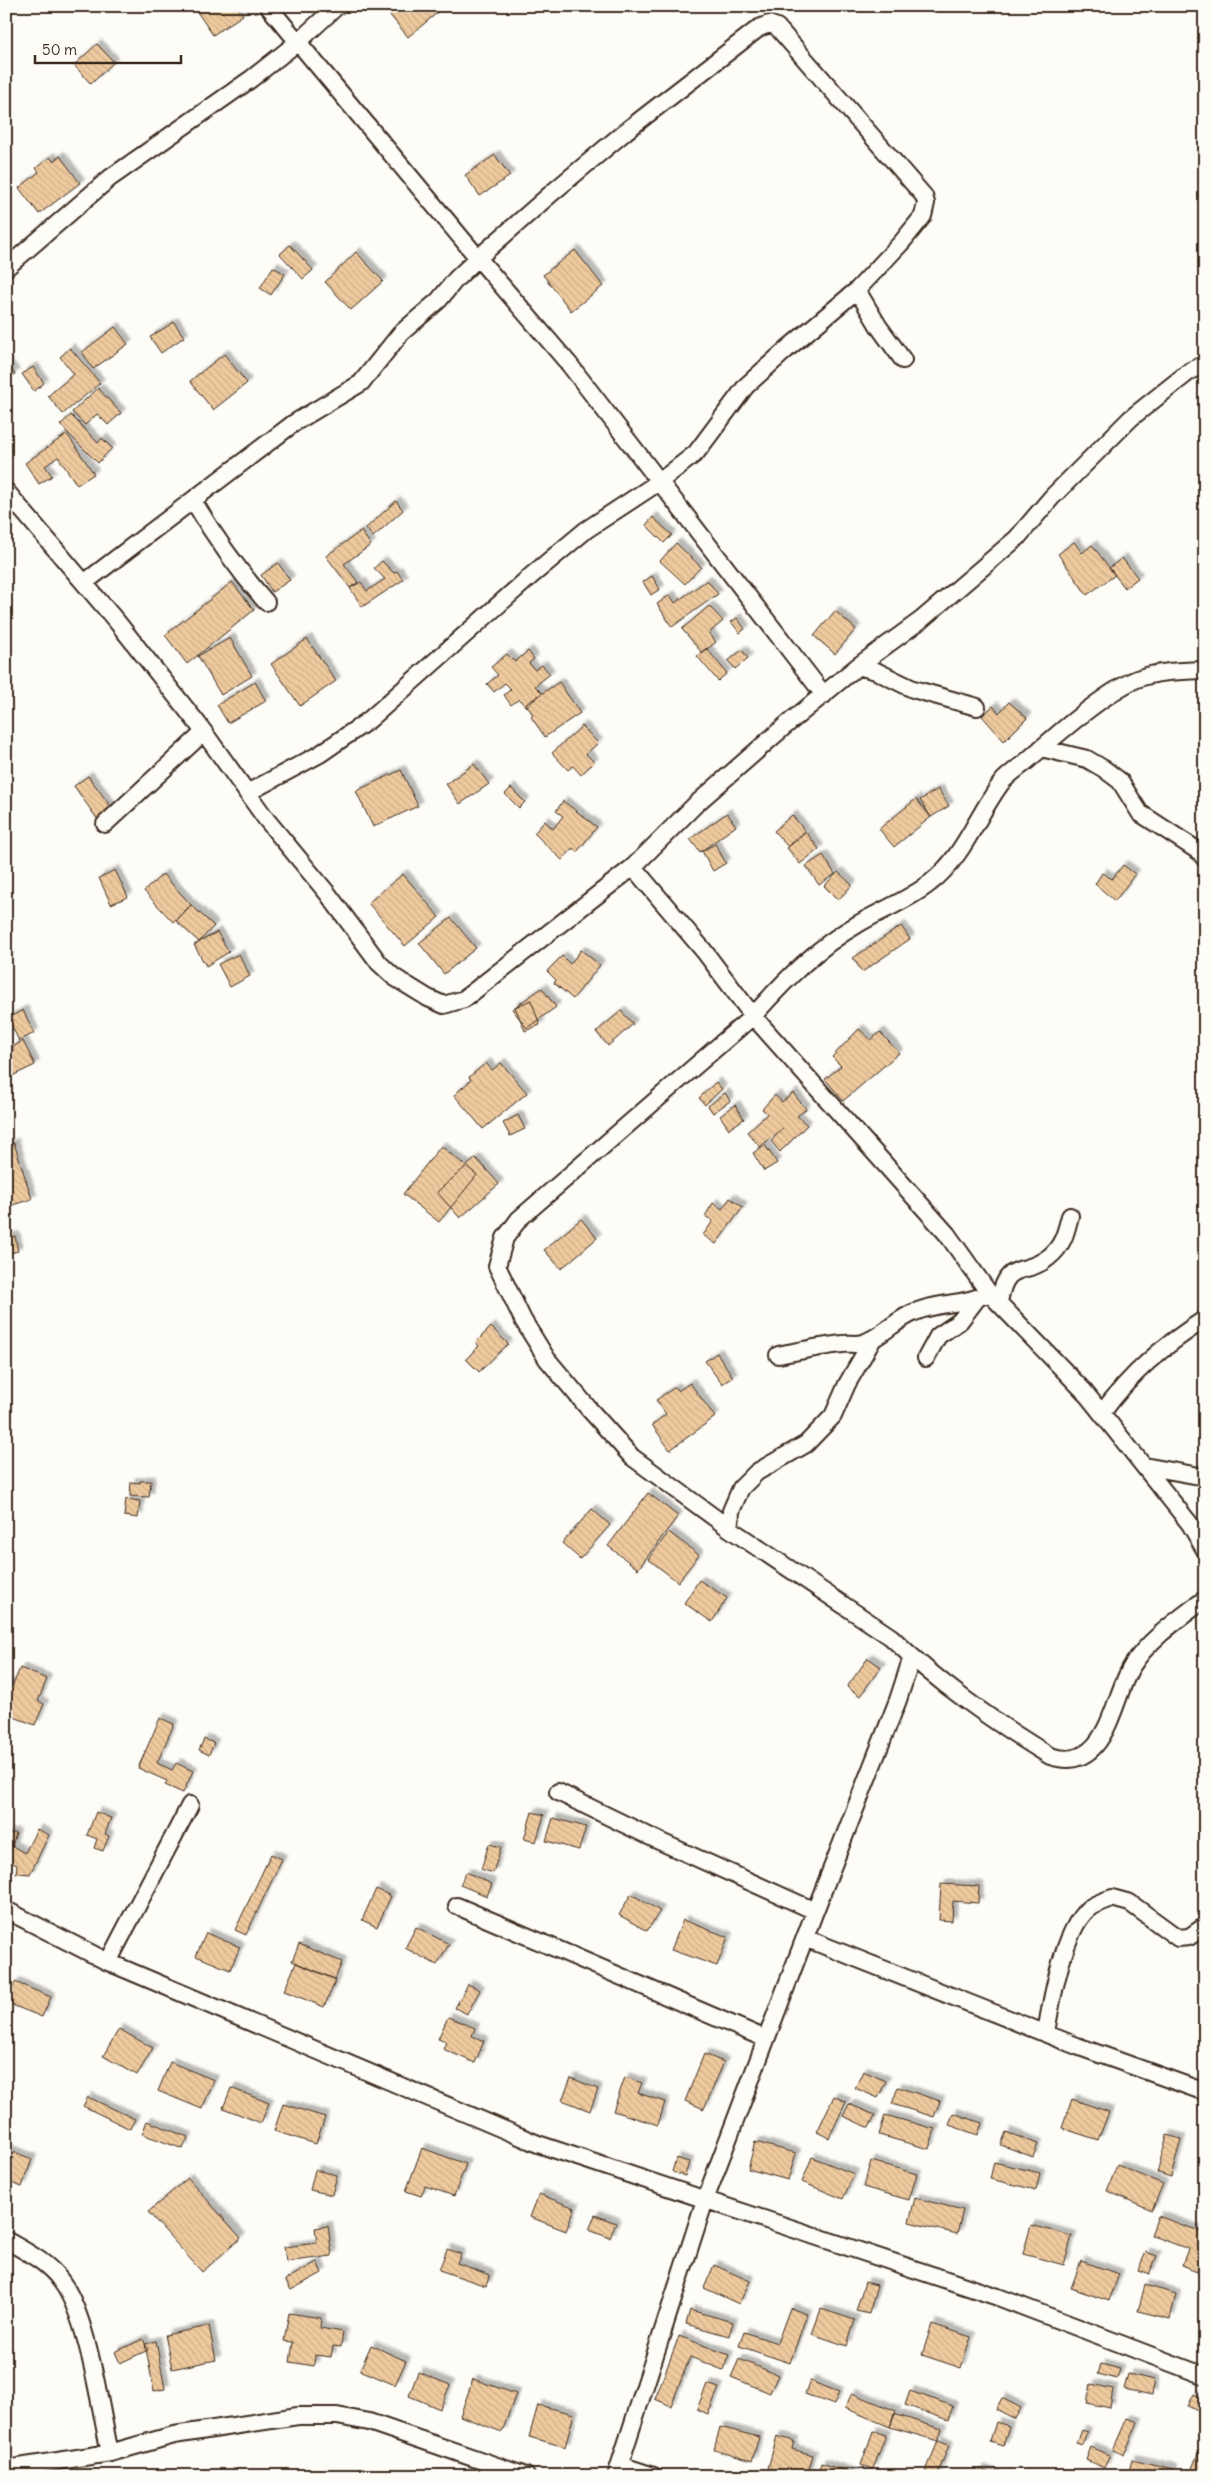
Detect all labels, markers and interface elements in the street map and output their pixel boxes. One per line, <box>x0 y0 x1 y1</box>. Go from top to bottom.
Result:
scale bar <box>35 32 181 64</box>
text: 50 m <box>42 40 77 59</box>

